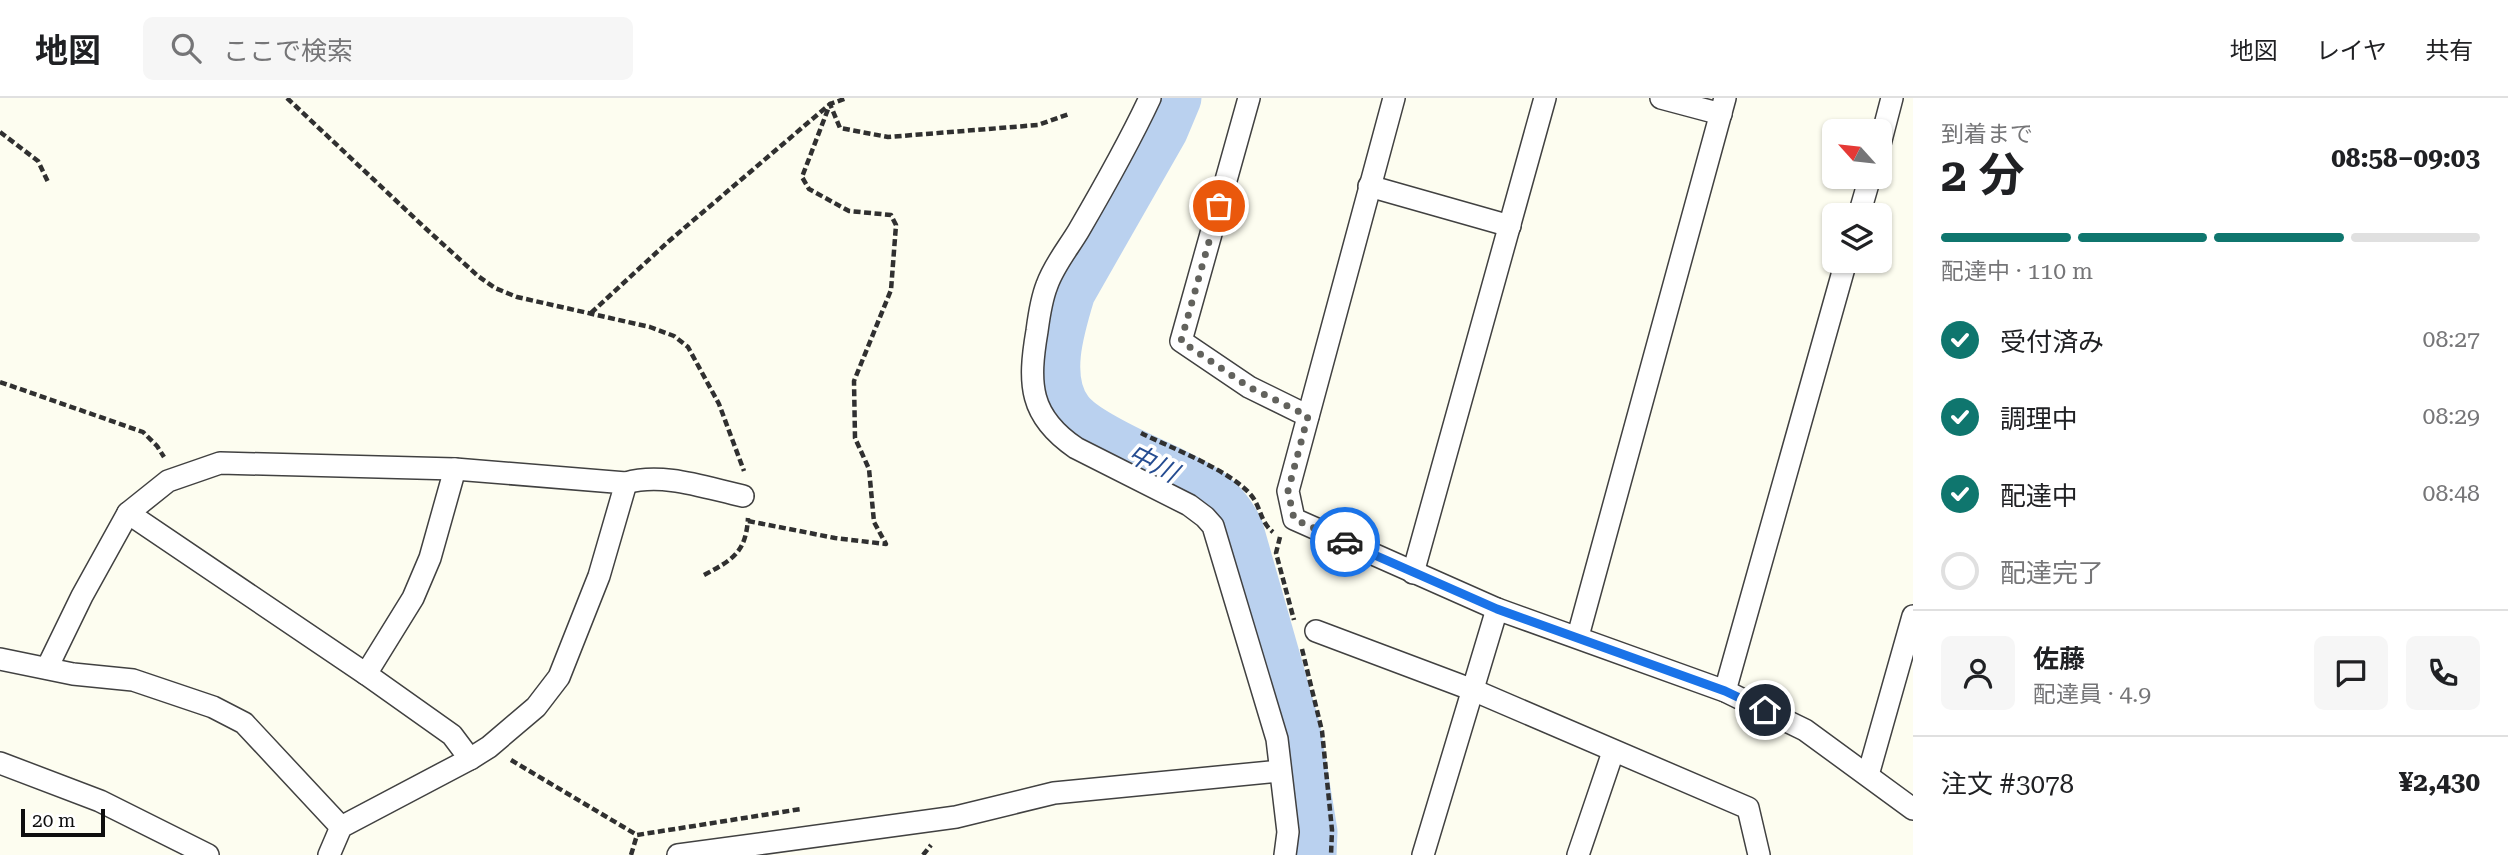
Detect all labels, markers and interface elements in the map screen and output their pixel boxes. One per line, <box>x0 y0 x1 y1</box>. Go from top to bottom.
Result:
search box <box>143 17 633 80</box>
icon: search <box>167 29 205 67</box>
text: 地図 <box>35 31 101 70</box>
text: ここで検索 <box>223 36 353 66</box>
text: 地図 <box>2230 37 2278 65</box>
text: レイヤ <box>2316 37 2387 65</box>
text: 共有 <box>2425 37 2473 65</box>
north arrow <box>1822 119 1892 189</box>
map controls <box>1822 119 1892 273</box>
text: 到着まで <box>1941 121 2033 148</box>
text: 08:58–09:03 <box>2331 143 2480 173</box>
text: 2 分 <box>1941 148 2024 202</box>
pin <box>1189 176 1249 236</box>
icon: bag <box>1200 187 1238 225</box>
button: layers <box>1822 203 1892 273</box>
text: 配達中 · 110 m <box>1941 258 2093 285</box>
icon: check <box>1941 321 1979 359</box>
text: 08:27 <box>2423 326 2480 353</box>
text: 受付済み <box>2000 327 2104 357</box>
icon: check <box>1941 398 1979 436</box>
text: 08:29 <box>2423 403 2480 430</box>
text: 調理中 <box>2000 404 2078 434</box>
water label: 中川 <box>1123 438 1186 490</box>
icon: check <box>1941 475 1979 513</box>
text: 08:48 <box>2423 480 2480 507</box>
text: 配達中 <box>2000 481 2078 511</box>
courier <box>1310 507 1380 577</box>
icon: car <box>1326 523 1364 561</box>
text: 配達完了 <box>2000 558 2104 588</box>
button: person <box>1941 636 2015 710</box>
button: chat <box>2314 636 2388 710</box>
button: phone <box>2406 636 2480 710</box>
text: 佐藤 <box>2033 644 2085 674</box>
pin <box>1735 680 1795 740</box>
text: 配達員 · 4.9 <box>2033 681 2151 708</box>
icon: home <box>1746 691 1784 729</box>
text: ¥2,430 <box>2399 767 2480 797</box>
text: 注文 #3078 <box>1941 769 2074 799</box>
scale bar <box>21 806 105 838</box>
text: 20 m <box>32 809 75 832</box>

